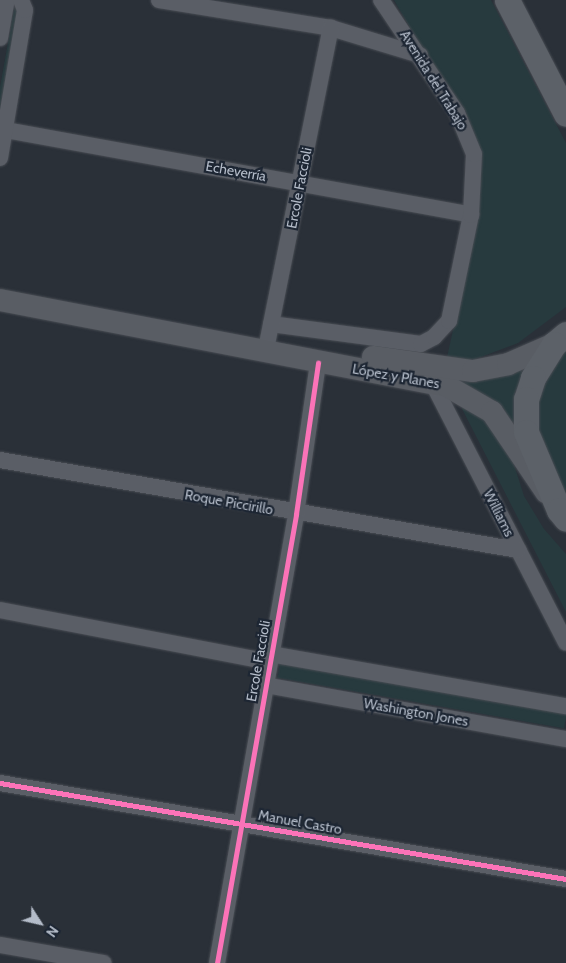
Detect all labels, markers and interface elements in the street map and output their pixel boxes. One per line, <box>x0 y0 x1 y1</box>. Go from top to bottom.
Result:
street label: Avenida del Trabajo <box>397 27 471 133</box>
street label: Ercole Faccioli <box>283 146 315 230</box>
street label: Echeverría <box>204 157 268 185</box>
street label: López y Planes <box>351 360 441 392</box>
street label: Roque Piccirillo <box>184 486 274 518</box>
street label: Williams <box>480 487 518 539</box>
street label: Ercole Faccioli <box>243 619 273 703</box>
street label: Washington Jones <box>362 695 470 729</box>
street label: Manuel Castro <box>257 806 343 838</box>
north arrow <box>15 898 65 948</box>
text: N <box>42 922 63 941</box>

